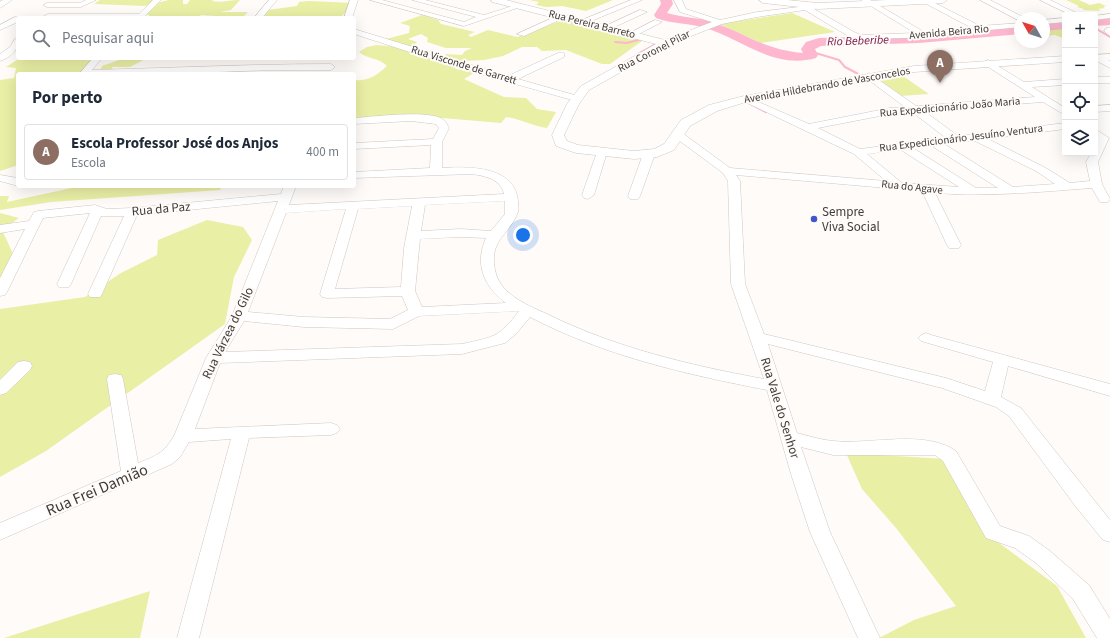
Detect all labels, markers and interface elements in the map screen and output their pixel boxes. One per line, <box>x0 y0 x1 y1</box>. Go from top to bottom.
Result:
street label: Rua Pereira Barreto <box>547 6 637 42</box>
north arrow <box>1014 12 1050 48</box>
map controls <box>1062 12 1098 156</box>
button: + <box>1062 12 1098 48</box>
search box <box>16 16 356 60</box>
street label: Avenida Beira Rio <box>909 21 989 43</box>
street label: Rua Coronel Pilar <box>615 26 693 76</box>
icon: search <box>30 27 52 49</box>
text: Pesquisar aqui <box>62 28 154 49</box>
water label: Rio Beberibe <box>827 31 890 51</box>
street label: Rua Visconde de Garrett <box>409 42 519 88</box>
button: − <box>1062 48 1098 84</box>
pin: A <box>927 50 953 83</box>
street label: Avenida Hildebrando de Vasconcelos <box>743 63 912 107</box>
button: locate <box>1062 84 1098 120</box>
text: Por perto <box>32 86 102 110</box>
street label: Rua Expedicionário João Maria <box>879 93 1021 121</box>
button: layers <box>1062 120 1098 156</box>
street label: Rua Expedicionário Jesuíno Ventura <box>878 121 1044 155</box>
text: Escola Professor José dos Anjos <box>71 133 278 154</box>
text: A <box>42 143 50 161</box>
text: 400 m <box>306 143 339 161</box>
text: Escola <box>71 154 106 172</box>
street label: Rua do Agave <box>881 176 944 198</box>
street label: Rua da Paz <box>131 197 192 221</box>
place label: Sempre Viva Social <box>822 203 880 236</box>
marker: Sempre Viva Social <box>809 214 819 224</box>
your location <box>513 225 533 245</box>
street label: Rua Várzea do Gilo <box>198 284 258 382</box>
street label: Rua Vale do Senhor <box>756 355 804 461</box>
street label: Rua Frei Damião <box>43 459 151 521</box>

